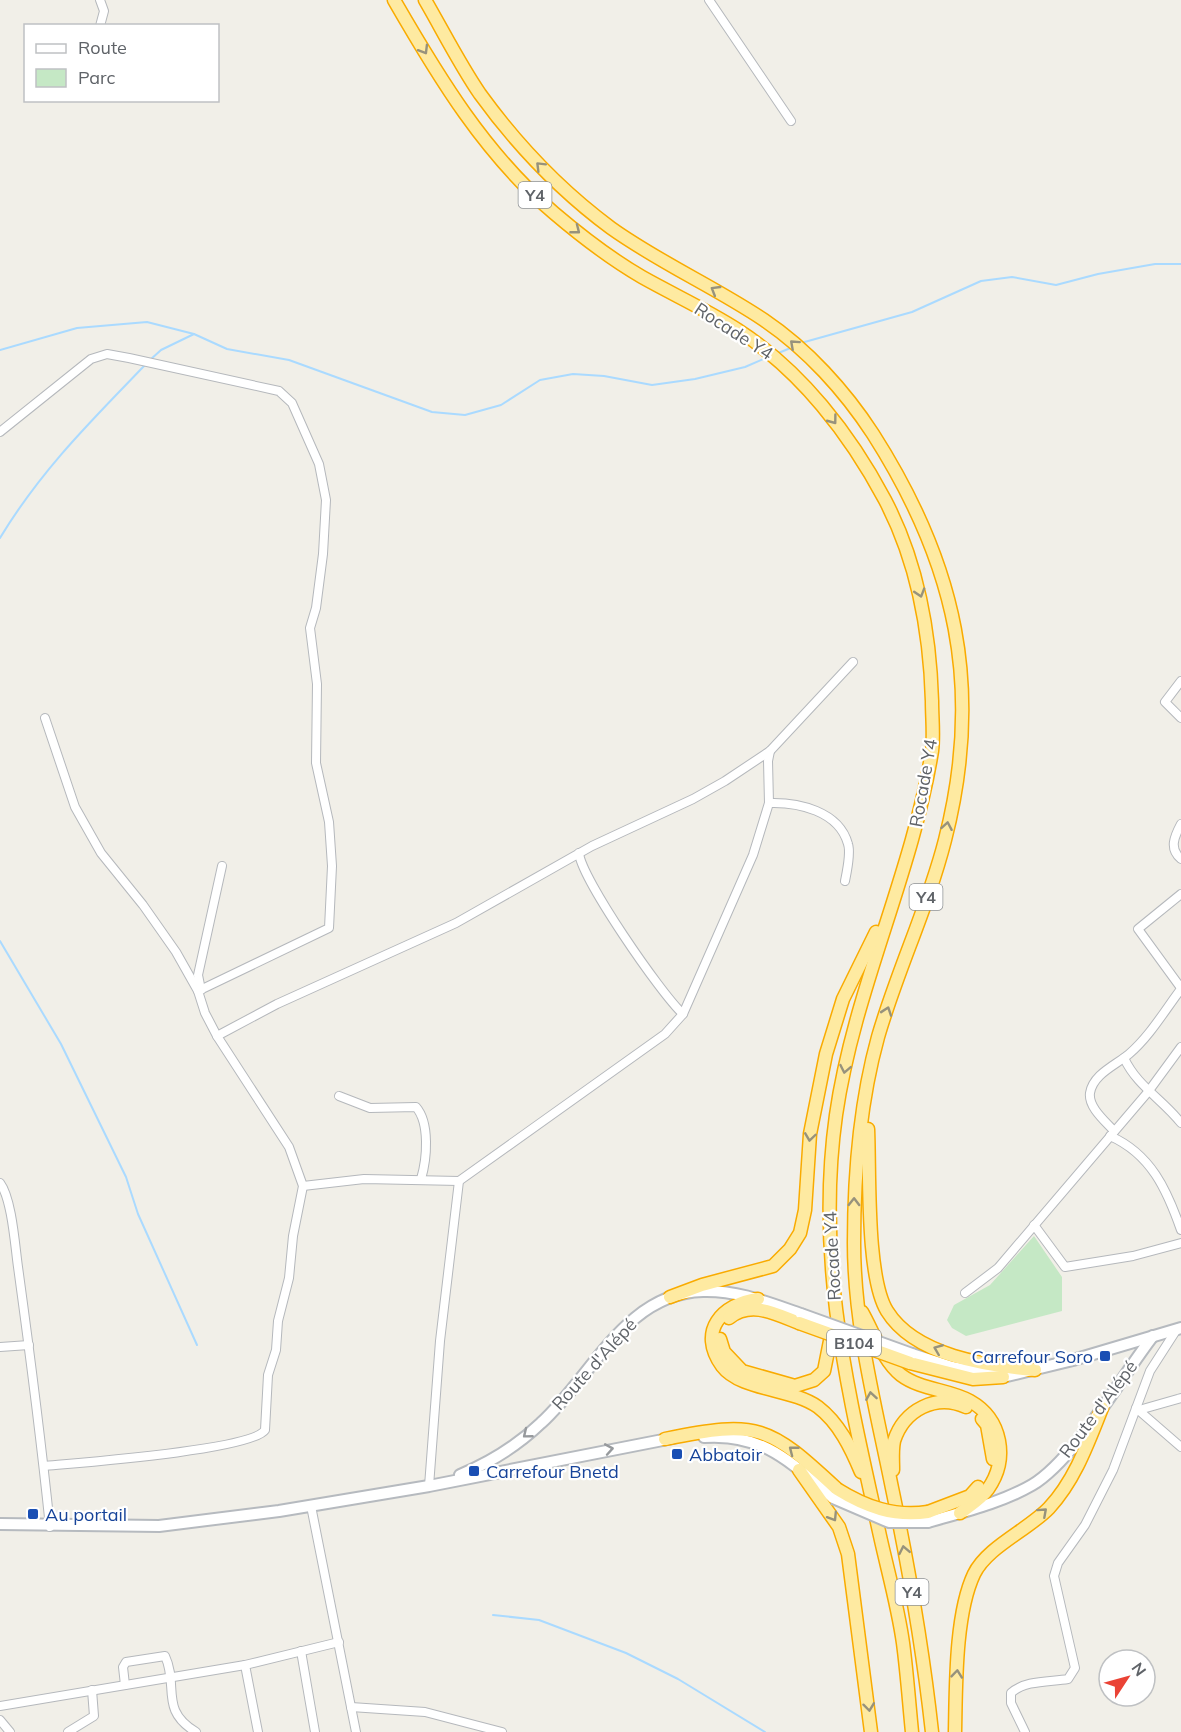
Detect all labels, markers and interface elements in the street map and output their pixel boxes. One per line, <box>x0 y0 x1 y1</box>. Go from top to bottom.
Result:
legend <box>24 24 219 102</box>
text: Route <box>78 36 127 59</box>
one-way arrow <box>417 44 429 54</box>
text: Parc <box>78 66 116 89</box>
one-way arrow <box>536 162 547 173</box>
road number: Y4 <box>518 182 552 208</box>
one-way arrow <box>569 222 580 233</box>
one-way arrow <box>711 286 721 298</box>
street label: Rocade Y4 <box>690 297 778 365</box>
one-way arrow <box>790 340 801 351</box>
one-way arrow <box>826 413 837 424</box>
one-way arrow <box>913 587 925 598</box>
street label: Rocade Y4 <box>904 737 942 829</box>
one-way arrow <box>941 821 953 830</box>
road number: Y4 <box>910 884 942 910</box>
one-way arrow <box>880 1006 892 1017</box>
one-way arrow <box>839 1063 852 1073</box>
one-way arrow <box>805 1132 817 1141</box>
one-way arrow <box>848 1198 860 1207</box>
street label: Rocade Y4 <box>818 1211 846 1301</box>
street label: Route d'Alépé <box>547 1313 641 1415</box>
road number: B104 <box>827 1330 881 1356</box>
one-way arrow <box>933 1344 944 1356</box>
place label: Carrefour Soro <box>972 1345 1093 1368</box>
marker: Carrefour Soro <box>1098 1349 1112 1363</box>
street label: Route d'Alépé <box>1054 1356 1142 1462</box>
one-way arrow <box>866 1392 878 1401</box>
one-way arrow <box>523 1427 534 1438</box>
one-way arrow <box>604 1443 614 1456</box>
place label: Abbatoir <box>689 1443 762 1466</box>
marker: Abbatoir <box>670 1447 684 1461</box>
one-way arrow <box>789 1447 800 1458</box>
place label: Carrefour Bnetd <box>486 1460 619 1483</box>
marker: Carrefour Bnetd <box>467 1464 481 1478</box>
place label: Au portail <box>45 1503 127 1526</box>
marker: Au portail <box>26 1507 40 1521</box>
one-way arrow <box>1037 1508 1047 1519</box>
one-way arrow <box>826 1511 838 1521</box>
one-way arrow <box>898 1545 911 1555</box>
road number: Y4 <box>896 1579 928 1605</box>
north arrow <box>1097 1648 1157 1708</box>
text: N <box>1127 1658 1151 1680</box>
one-way arrow <box>950 1669 963 1678</box>
one-way arrow <box>863 1703 875 1712</box>

